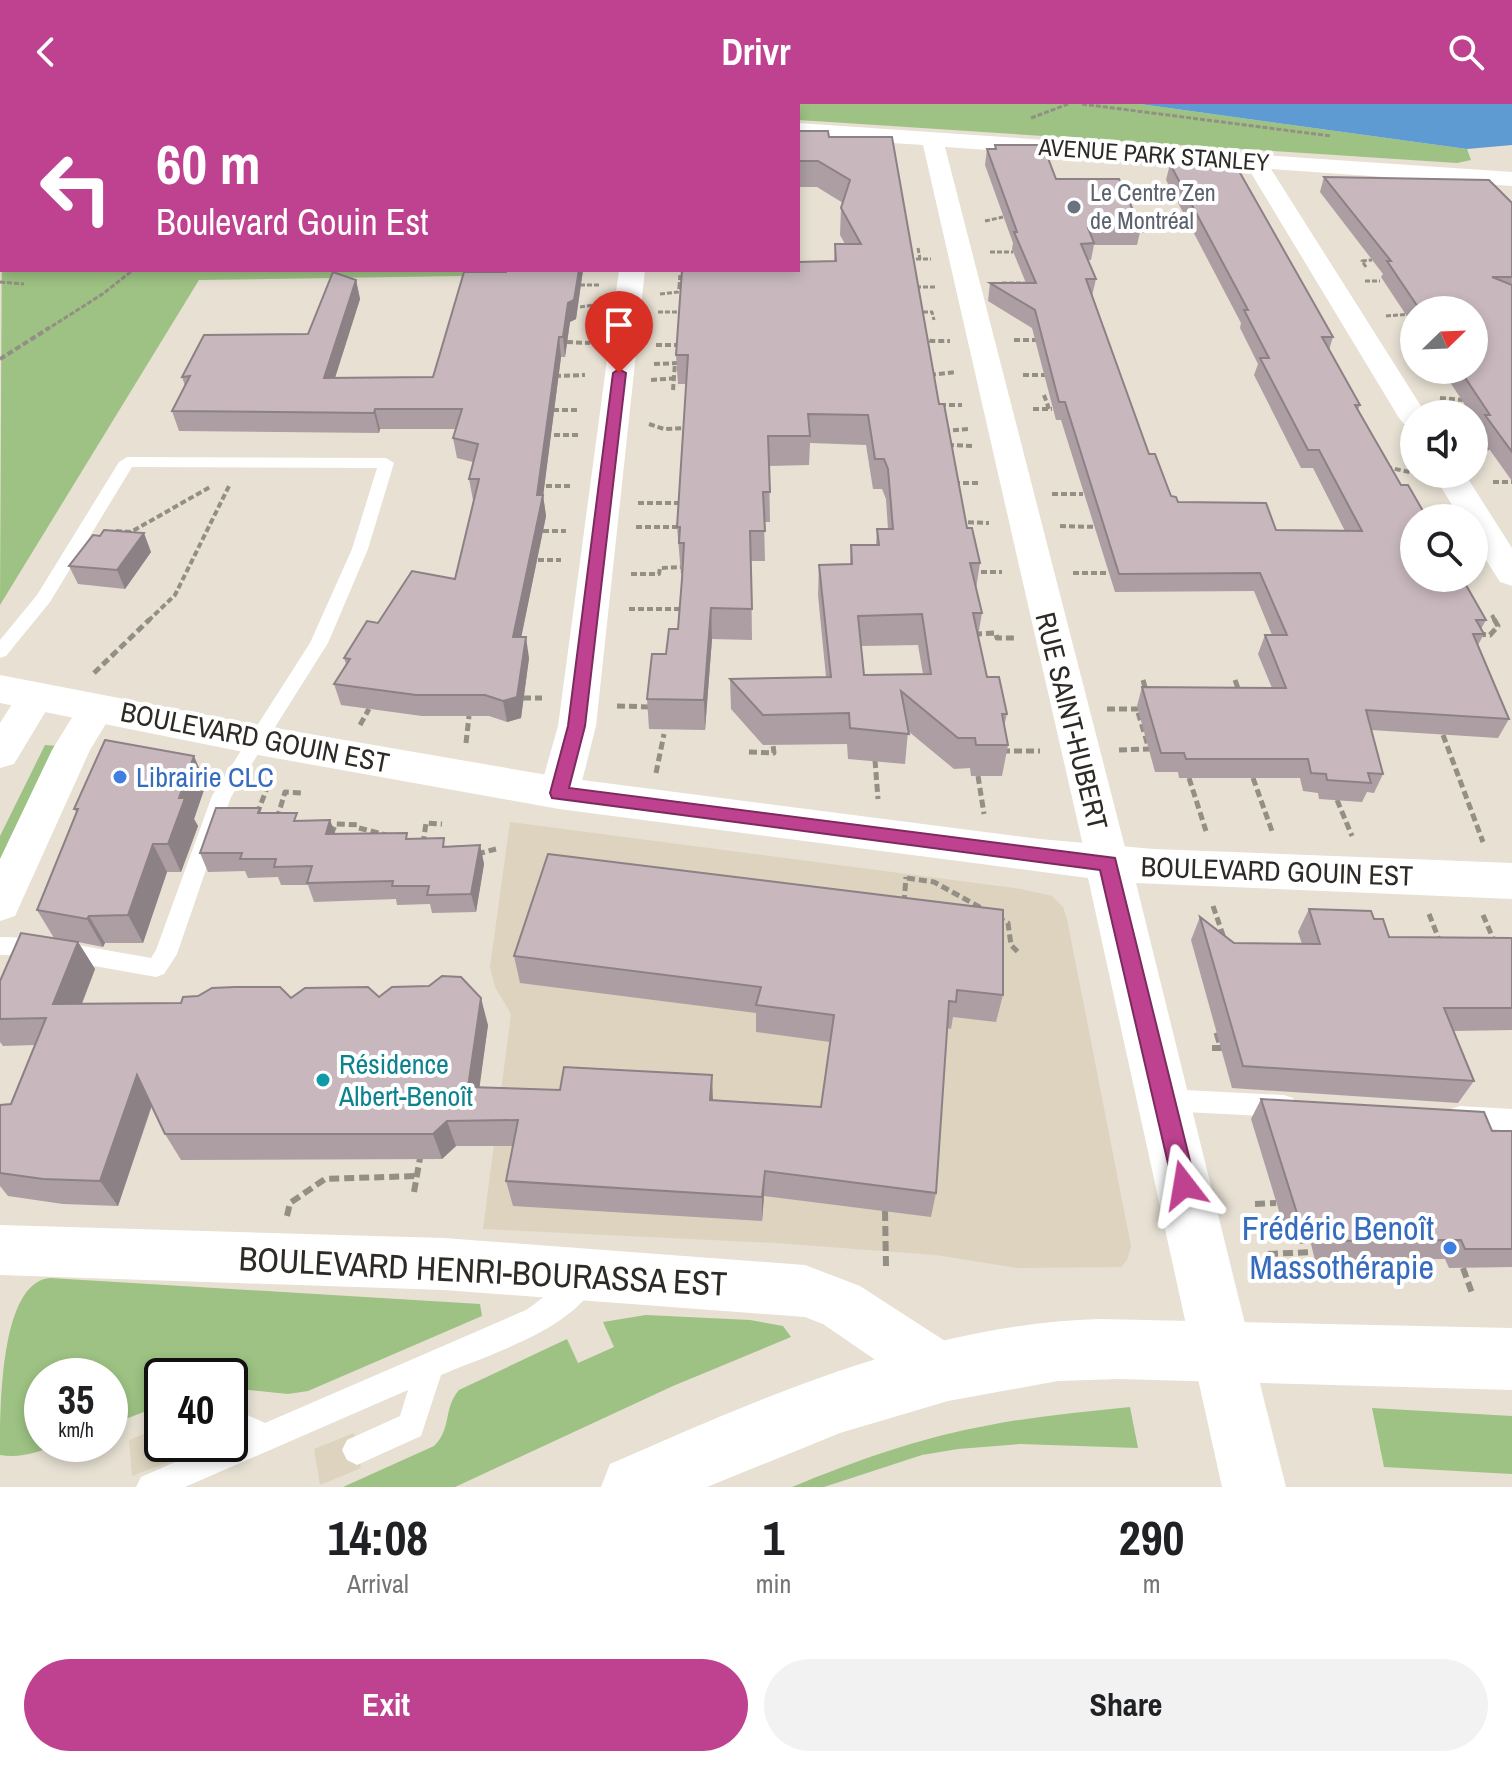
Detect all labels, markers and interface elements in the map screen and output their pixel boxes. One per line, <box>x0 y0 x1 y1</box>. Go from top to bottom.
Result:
text: Drivr <box>722 28 790 76</box>
icon: back <box>24 30 68 74</box>
icon: search <box>1444 30 1488 74</box>
text: 60 m <box>156 126 261 201</box>
street label: AVENUE PARK STANLEY <box>1037 130 1270 178</box>
icon: left <box>24 136 128 240</box>
place label: Le Centre Zen de Montréal <box>1090 176 1216 236</box>
text: Boulevard Gouin Est <box>156 198 428 246</box>
marker: Le Centre Zen de Montréal <box>1065 198 1083 216</box>
pin <box>585 291 653 373</box>
north arrow <box>1400 296 1488 384</box>
map controls <box>1400 296 1488 592</box>
icon: arrive <box>597 303 641 347</box>
button: sound <box>1400 400 1488 488</box>
button: search <box>1400 504 1488 592</box>
street label: RUE SAINT-HUBERT <box>1027 608 1117 834</box>
street label: BOULEVARD GOUIN EST <box>118 692 392 782</box>
place label: Librairie CLC <box>136 758 274 796</box>
marker: Librairie CLC <box>111 768 129 786</box>
street label: BOULEVARD GOUIN EST <box>1140 847 1414 895</box>
place label: Résidence Albert-Benoît <box>338 1045 473 1115</box>
marker: Résidence Albert-Benoît <box>314 1071 332 1089</box>
position arrow <box>1142 1143 1226 1227</box>
place label: Frédéric Benoît Massothérapie <box>1242 1205 1434 1290</box>
street label: BOULEVARD HENRI-BOURASSA EST <box>238 1235 728 1307</box>
marker: Frédéric Benoît Massothérapie <box>1441 1239 1459 1257</box>
speed limit sign: 40 <box>144 1358 248 1462</box>
text: 35 <box>58 1373 94 1426</box>
text: km/h <box>58 1416 94 1443</box>
text: 14:08 <box>328 1505 428 1570</box>
text: 1 <box>763 1505 784 1570</box>
text: 290 <box>1119 1505 1184 1570</box>
text: Arrival <box>347 1566 409 1601</box>
text: min <box>756 1566 791 1601</box>
text: m <box>1143 1566 1161 1601</box>
button: Exit <box>24 1659 748 1751</box>
button: Share <box>764 1659 1488 1751</box>

